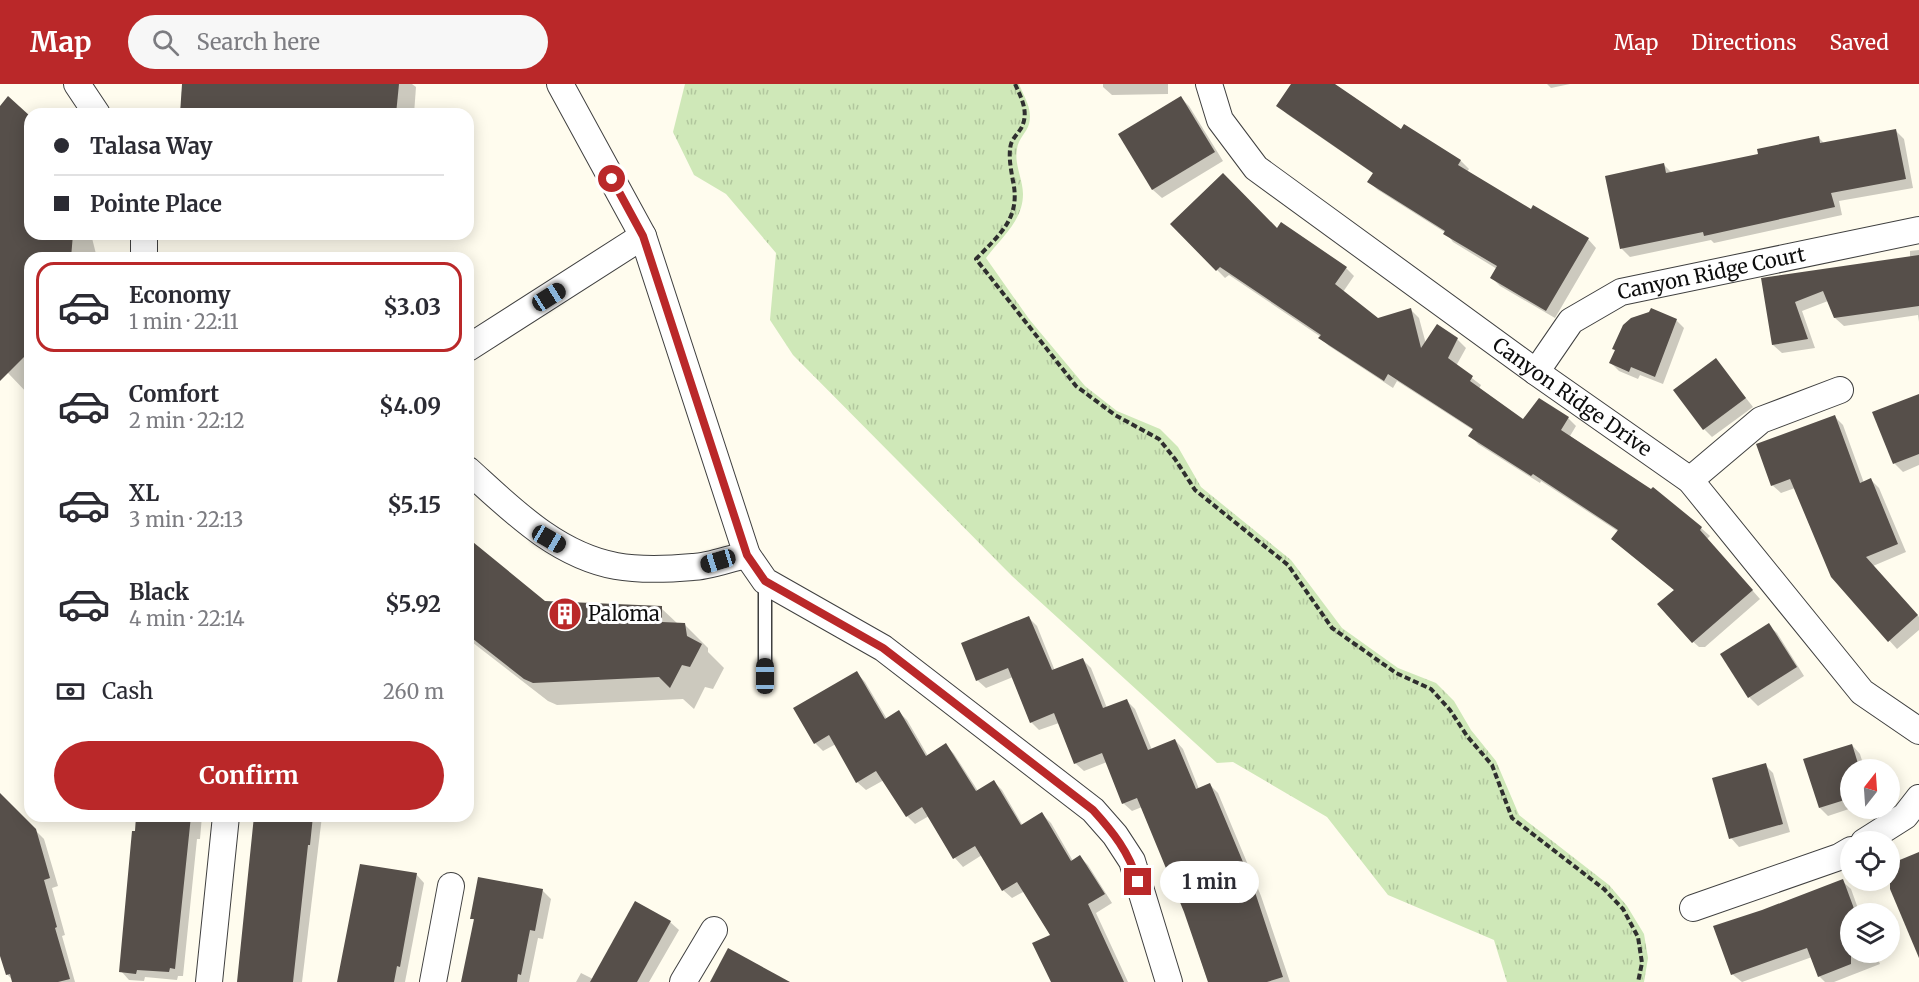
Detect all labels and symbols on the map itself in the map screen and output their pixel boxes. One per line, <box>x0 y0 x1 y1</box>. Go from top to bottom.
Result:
route start <box>598 165 625 192</box>
street label: Canyon Ridge Court <box>1615 241 1808 304</box>
car <box>529 280 569 314</box>
street label: Canyon Ridge Drive <box>1488 332 1657 461</box>
car <box>529 522 569 556</box>
car <box>698 547 738 575</box>
building icon: Paloma <box>547 596 583 632</box>
place label: Paloma <box>588 601 660 626</box>
car <box>756 658 774 694</box>
north arrow <box>1840 759 1900 819</box>
callout: 1 min <box>1159 861 1258 903</box>
route end <box>1124 868 1151 895</box>

